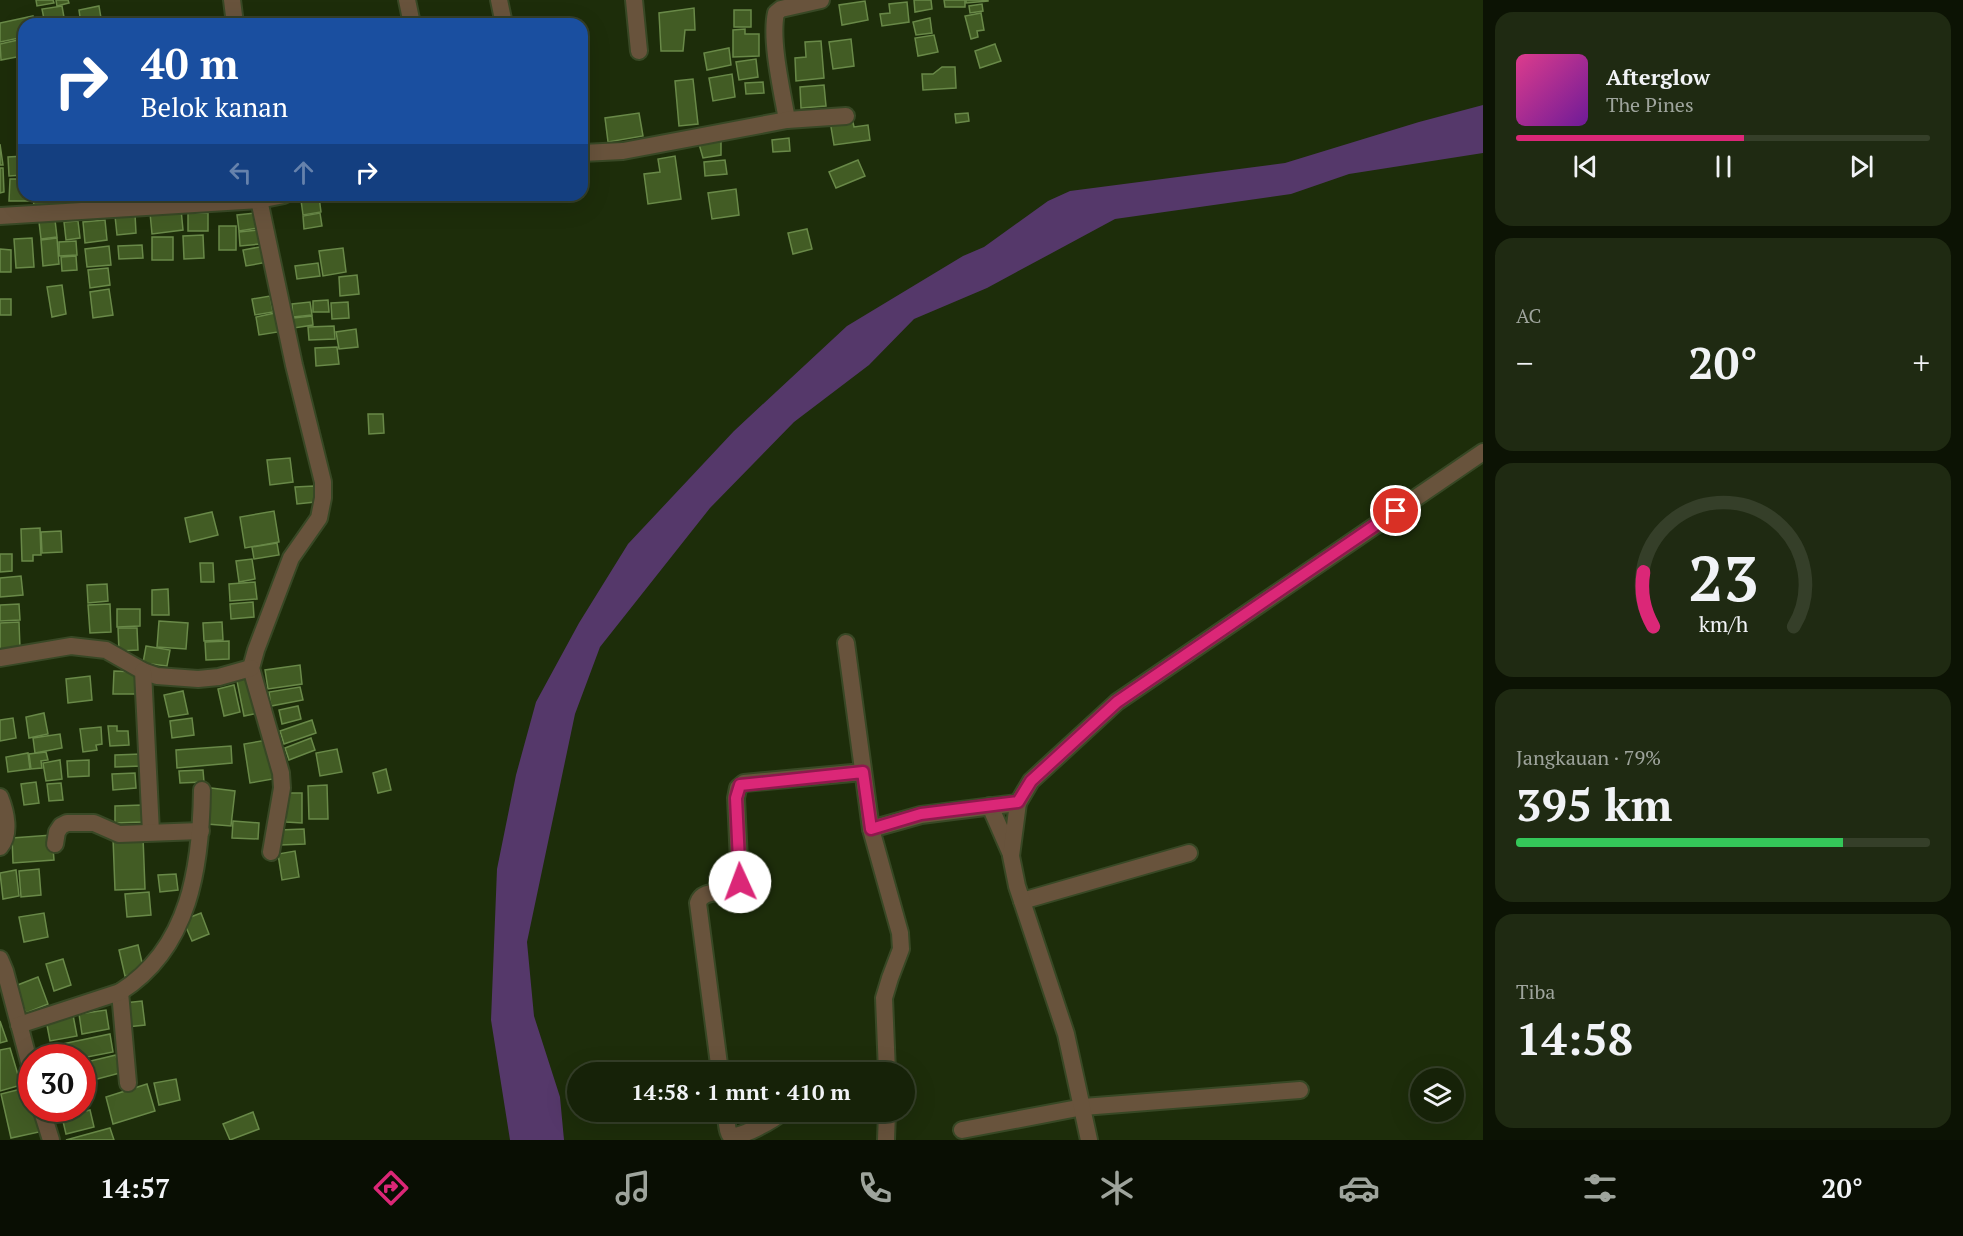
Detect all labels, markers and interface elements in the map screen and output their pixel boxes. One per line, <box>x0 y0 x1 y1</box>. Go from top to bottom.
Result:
text: 40 m <box>141 35 239 91</box>
icon: right <box>42 42 120 120</box>
text: Afterglow <box>1606 62 1710 91</box>
text: Belok kanan <box>141 89 288 125</box>
text: The Pines <box>1606 91 1694 118</box>
icon: previous <box>1569 150 1602 183</box>
icon: pause <box>1707 150 1740 183</box>
icon: next <box>1845 150 1878 183</box>
icon: left <box>224 156 257 189</box>
icon: ahead <box>287 156 320 189</box>
icon: right <box>350 156 383 189</box>
text: AC <box>1516 302 1541 329</box>
text: 20° <box>1688 332 1758 392</box>
text: − <box>1516 341 1534 384</box>
text: + <box>1912 341 1930 384</box>
pin <box>1370 485 1421 536</box>
icon: arrive <box>1379 494 1412 527</box>
text: 23 <box>1688 536 1758 619</box>
text: km/h <box>1698 610 1748 638</box>
text: Jangkauan · 79% <box>1516 744 1661 771</box>
text: 395 km <box>1516 774 1672 834</box>
position arrow <box>708 850 772 914</box>
text: Tiba <box>1516 978 1555 1005</box>
text: 14:58 <box>1516 1008 1633 1068</box>
speed limit sign: 30 <box>18 1044 96 1122</box>
map controls <box>1410 1068 1464 1122</box>
button: layers <box>1410 1068 1464 1122</box>
text: 14:58 · 1 mnt · 410 m <box>631 1077 851 1106</box>
icon: directions <box>370 1167 412 1209</box>
icon: music <box>612 1167 654 1209</box>
icon: phone <box>854 1167 896 1209</box>
icon: climate <box>1096 1167 1138 1209</box>
icon: car <box>1338 1167 1380 1209</box>
icon: filters <box>1579 1167 1621 1209</box>
text: 14:57 <box>100 1170 170 1206</box>
text: 20° <box>1821 1170 1863 1206</box>

